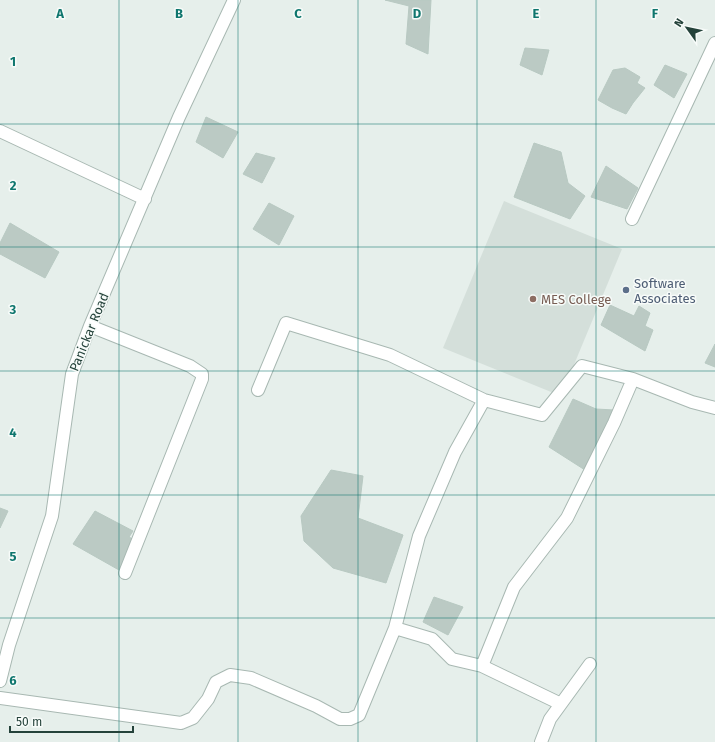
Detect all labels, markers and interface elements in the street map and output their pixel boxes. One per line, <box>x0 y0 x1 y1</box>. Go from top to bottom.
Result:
text: A <box>55 6 64 21</box>
text: B <box>175 6 183 21</box>
text: C <box>294 6 302 21</box>
text: D <box>413 6 422 21</box>
text: E <box>533 6 540 21</box>
text: F <box>652 6 659 21</box>
north arrow <box>667 8 707 48</box>
text: N <box>672 16 686 29</box>
text: 1 <box>10 54 16 69</box>
text: 2 <box>10 178 17 193</box>
place label: Software Associates <box>634 276 696 306</box>
marker: Software Associates <box>621 285 631 295</box>
street label: Panickar Road <box>66 291 112 373</box>
place label: MES College <box>541 292 611 307</box>
marker: MES College <box>528 294 538 304</box>
text: 3 <box>9 302 17 317</box>
text: 4 <box>9 425 17 440</box>
text: 5 <box>10 549 17 564</box>
text: 6 <box>9 673 17 688</box>
scale bar <box>10 708 133 734</box>
text: 50 m <box>16 715 42 729</box>

